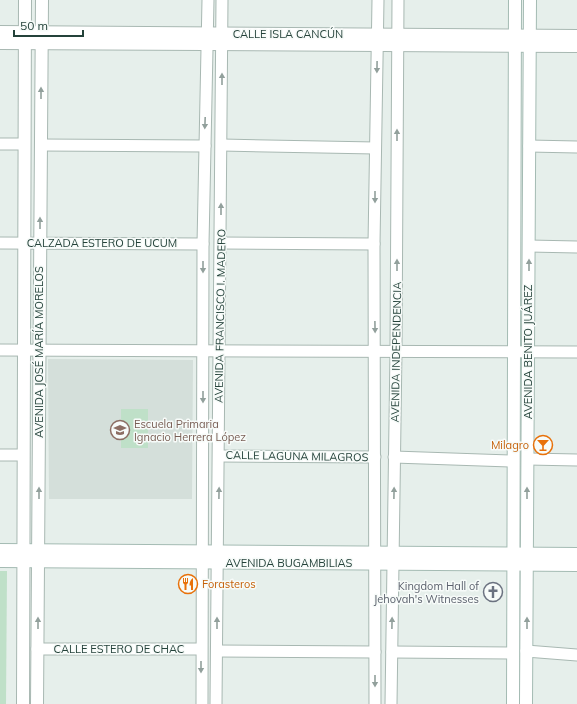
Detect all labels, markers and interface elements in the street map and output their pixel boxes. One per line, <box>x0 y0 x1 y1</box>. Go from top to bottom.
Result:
scale bar <box>14 12 83 38</box>
text: 50 m <box>20 18 48 33</box>
street label: CALLE ISLA CANCÚN <box>233 27 343 41</box>
one-way arrow <box>374 61 380 74</box>
one-way arrow <box>219 72 225 85</box>
one-way arrow <box>38 86 44 99</box>
one-way arrow <box>202 117 208 130</box>
one-way arrow <box>394 128 400 141</box>
one-way arrow <box>372 191 378 204</box>
one-way arrow <box>218 202 224 215</box>
one-way arrow <box>37 216 43 229</box>
street label: AVENIDA FRANCISCO I. MADERO <box>211 229 229 403</box>
street label: CALZADA ESTERO DE UCUM <box>27 236 177 250</box>
one-way arrow <box>394 258 400 271</box>
one-way arrow <box>526 258 532 271</box>
one-way arrow <box>200 261 206 274</box>
street label: AVENIDA JOSÉ MARÍA MORELOS <box>32 266 46 438</box>
street label: AVENIDA INDEPENDENCIA <box>388 282 404 422</box>
street label: AVENIDA BENITO JUÁREZ <box>521 284 535 419</box>
one-way arrow <box>372 321 379 333</box>
one-way arrow <box>200 391 206 404</box>
place label: Escuela Primaria Ignacio Herrera López <box>134 417 246 444</box>
school or university icon: Escuela Primaria Ignacio Herrera López <box>109 419 131 441</box>
bar icon: Milagro <box>532 434 554 456</box>
place label: Milagro <box>491 438 529 452</box>
street label: CALLE LAGUNA MILAGROS <box>226 448 369 464</box>
one-way arrow <box>36 486 42 499</box>
one-way arrow <box>391 486 397 499</box>
one-way arrow <box>524 486 530 499</box>
one-way arrow <box>215 487 222 499</box>
street label: AVENIDA BUGAMBILIAS <box>226 556 353 570</box>
restaurant icon: Forasteros <box>177 573 199 595</box>
place label: Forasteros <box>202 577 256 591</box>
place label: Kingdom Hall of Jehovah's Witnesses <box>374 579 479 606</box>
church icon: Kingdom Hall of Jehovah's Witnesses <box>482 581 504 603</box>
one-way arrow <box>35 616 41 629</box>
one-way arrow <box>214 616 220 629</box>
one-way arrow <box>389 616 395 629</box>
one-way arrow <box>523 617 530 629</box>
street label: CALLE ESTERO DE CHAC <box>54 642 184 656</box>
one-way arrow <box>198 661 205 673</box>
one-way arrow <box>372 675 378 688</box>

